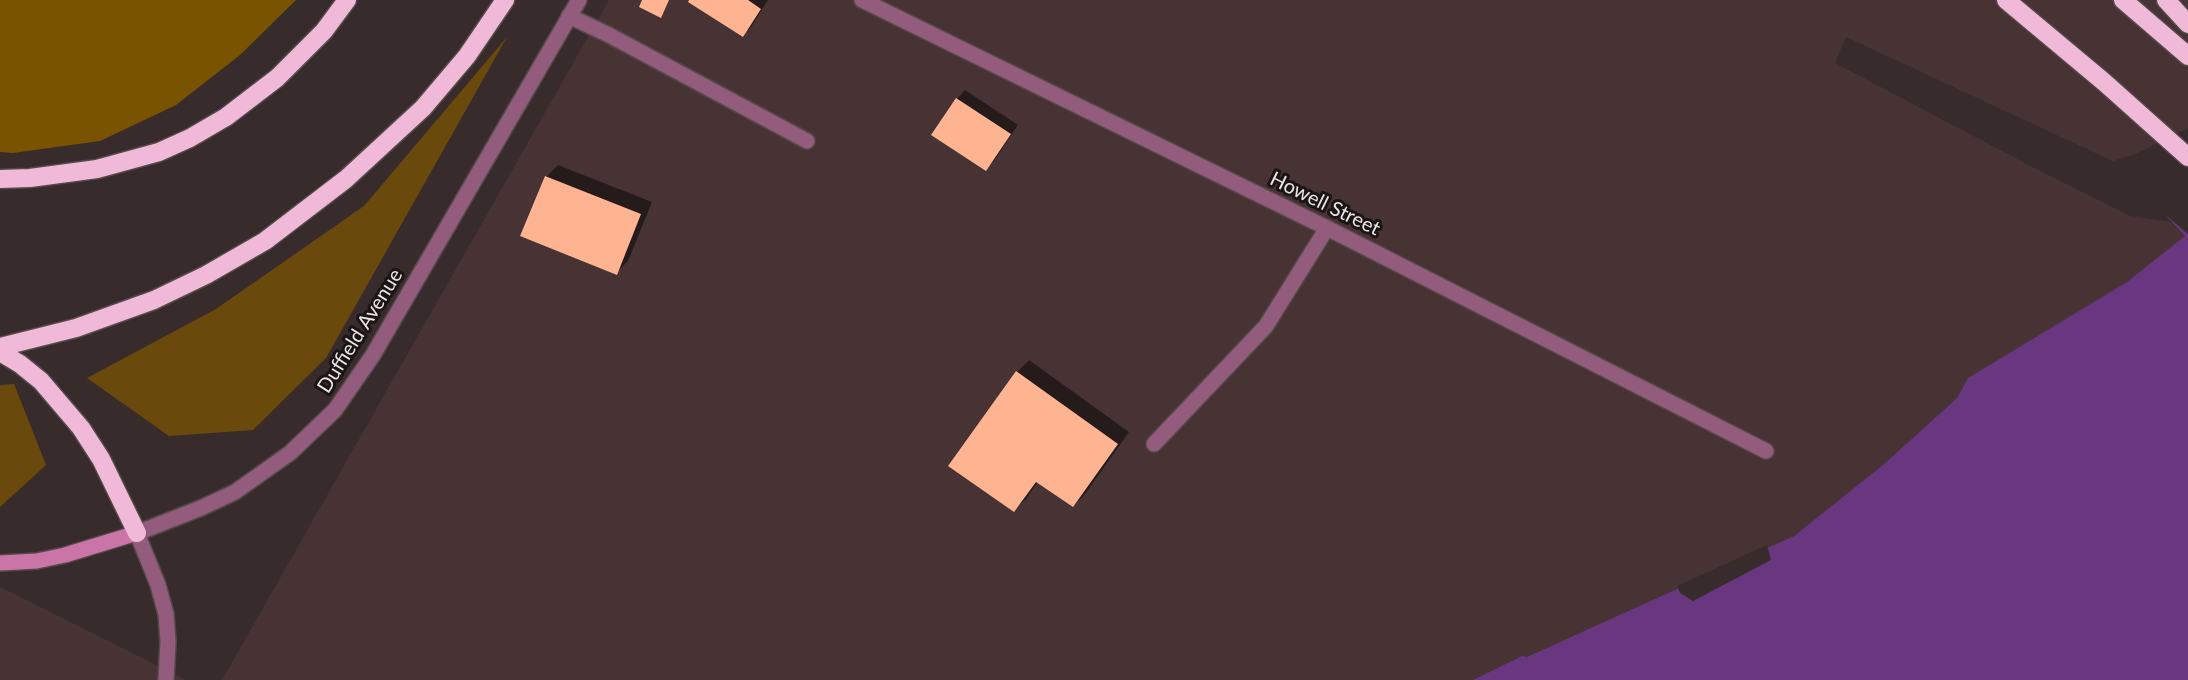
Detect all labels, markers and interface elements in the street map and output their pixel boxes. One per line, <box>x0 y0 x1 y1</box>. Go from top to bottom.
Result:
street label: Howell Street <box>1266 167 1384 241</box>
street label: Duffield Avenue <box>312 265 408 397</box>

